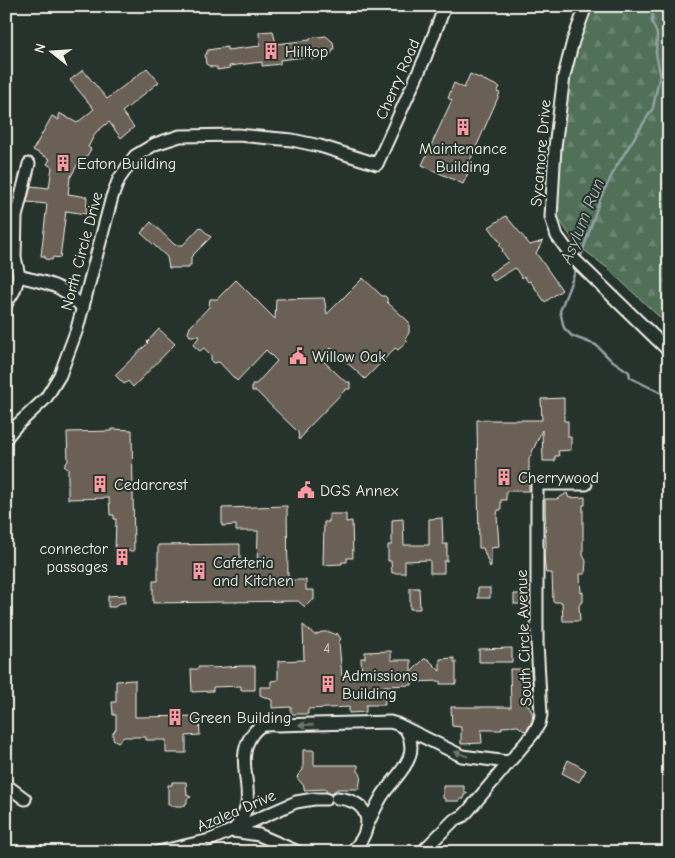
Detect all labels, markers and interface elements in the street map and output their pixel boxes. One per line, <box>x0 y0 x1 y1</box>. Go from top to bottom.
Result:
north arrow <box>28 28 78 78</box>
street label: Cherry Road <box>372 36 424 122</box>
text: N <box>31 41 50 55</box>
building icon: Hilltop <box>261 41 281 61</box>
place label: Hilltop <box>285 43 328 61</box>
street label: Sycamore Drive <box>527 99 555 207</box>
building icon: Maintenance Building <box>453 117 473 137</box>
place label: Maintenance Building <box>419 140 507 176</box>
building icon: Eaton Building <box>53 153 73 173</box>
place label: Eaton Building <box>77 155 176 173</box>
water label: Asylum Run <box>555 175 609 268</box>
street label: North Circle Drive <box>57 190 106 313</box>
public building icon: Willow Oak <box>288 346 308 366</box>
place label: Willow Oak <box>312 348 386 366</box>
building icon: Cherrywood <box>494 467 514 487</box>
place label: Cherrywood <box>518 469 599 487</box>
building icon: Cedarcrest <box>90 474 110 494</box>
place label: Cedarcrest <box>114 476 188 494</box>
public building icon: DGS Annex <box>296 480 316 500</box>
place label: DGS Annex <box>320 482 399 500</box>
place label: connector passages <box>39 540 109 576</box>
building icon: connector passages <box>112 547 132 567</box>
place label: Cafeteria and Kitchen <box>213 554 294 590</box>
building icon: Cafeteria and Kitchen <box>189 561 209 581</box>
street label: South Circle Avenue <box>513 569 535 707</box>
house number: 4 <box>324 640 331 657</box>
place label: Admissions Building <box>342 667 418 703</box>
building icon: Admissions Building <box>318 674 338 694</box>
building icon: Green Building <box>165 707 185 727</box>
place label: Green Building <box>189 709 291 727</box>
one-way arrow <box>297 721 313 729</box>
one-way arrow <box>453 750 468 758</box>
street label: Azalea Drive <box>194 786 278 836</box>

